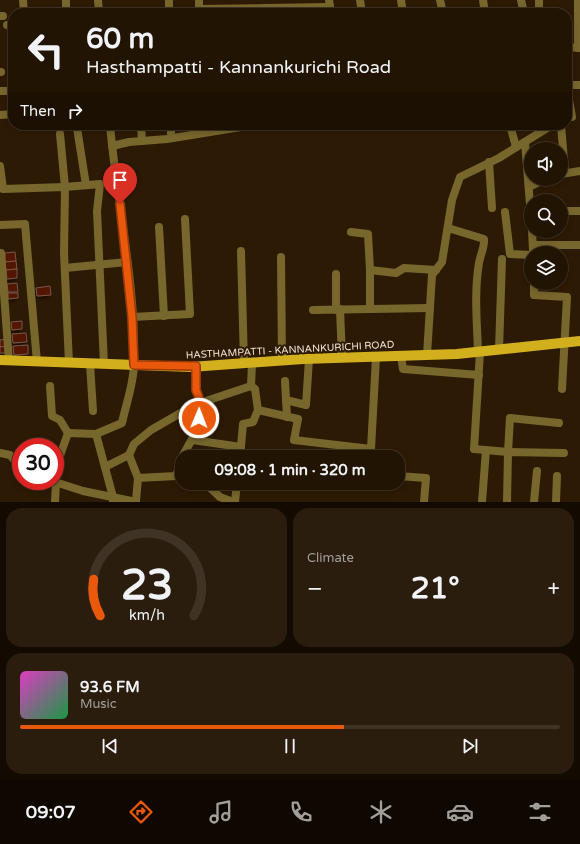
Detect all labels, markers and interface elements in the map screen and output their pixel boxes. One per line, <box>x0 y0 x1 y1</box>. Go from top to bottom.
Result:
text: 60 m <box>86 22 154 56</box>
icon: left <box>20 24 72 76</box>
text: Hasthampatti - Kannankurichi Road <box>86 56 391 78</box>
icon: right <box>64 100 86 122</box>
text: Then <box>20 102 56 120</box>
map controls <box>524 142 568 290</box>
button: sound <box>524 142 568 186</box>
pin <box>103 163 137 204</box>
icon: arrive <box>109 169 131 191</box>
button: search <box>524 194 568 238</box>
button: layers <box>524 246 568 290</box>
street label: HASTHAMPATTI - KANNANKURICHI ROAD <box>185 339 395 361</box>
position arrow <box>178 397 220 439</box>
speed limit sign: 30 <box>12 438 64 490</box>
text: 09:08 · 1 min · 320 m <box>215 461 365 479</box>
text: Climate <box>307 550 354 566</box>
text: 23 <box>120 560 173 610</box>
text: 21° <box>411 570 460 607</box>
text: − <box>307 576 323 602</box>
text: + <box>548 576 560 602</box>
text: km/h <box>129 606 164 623</box>
text: 93.6 FM <box>80 678 140 696</box>
text: Music <box>80 696 117 712</box>
icon: previous <box>99 735 121 757</box>
icon: pause <box>279 735 301 757</box>
icon: next <box>459 735 481 757</box>
icon: directions <box>127 798 155 826</box>
icon: music <box>207 798 235 826</box>
icon: phone <box>287 798 315 826</box>
icon: climate <box>367 798 395 826</box>
icon: car <box>446 798 474 826</box>
icon: filters <box>526 798 554 826</box>
text: 09:07 <box>26 801 76 823</box>

